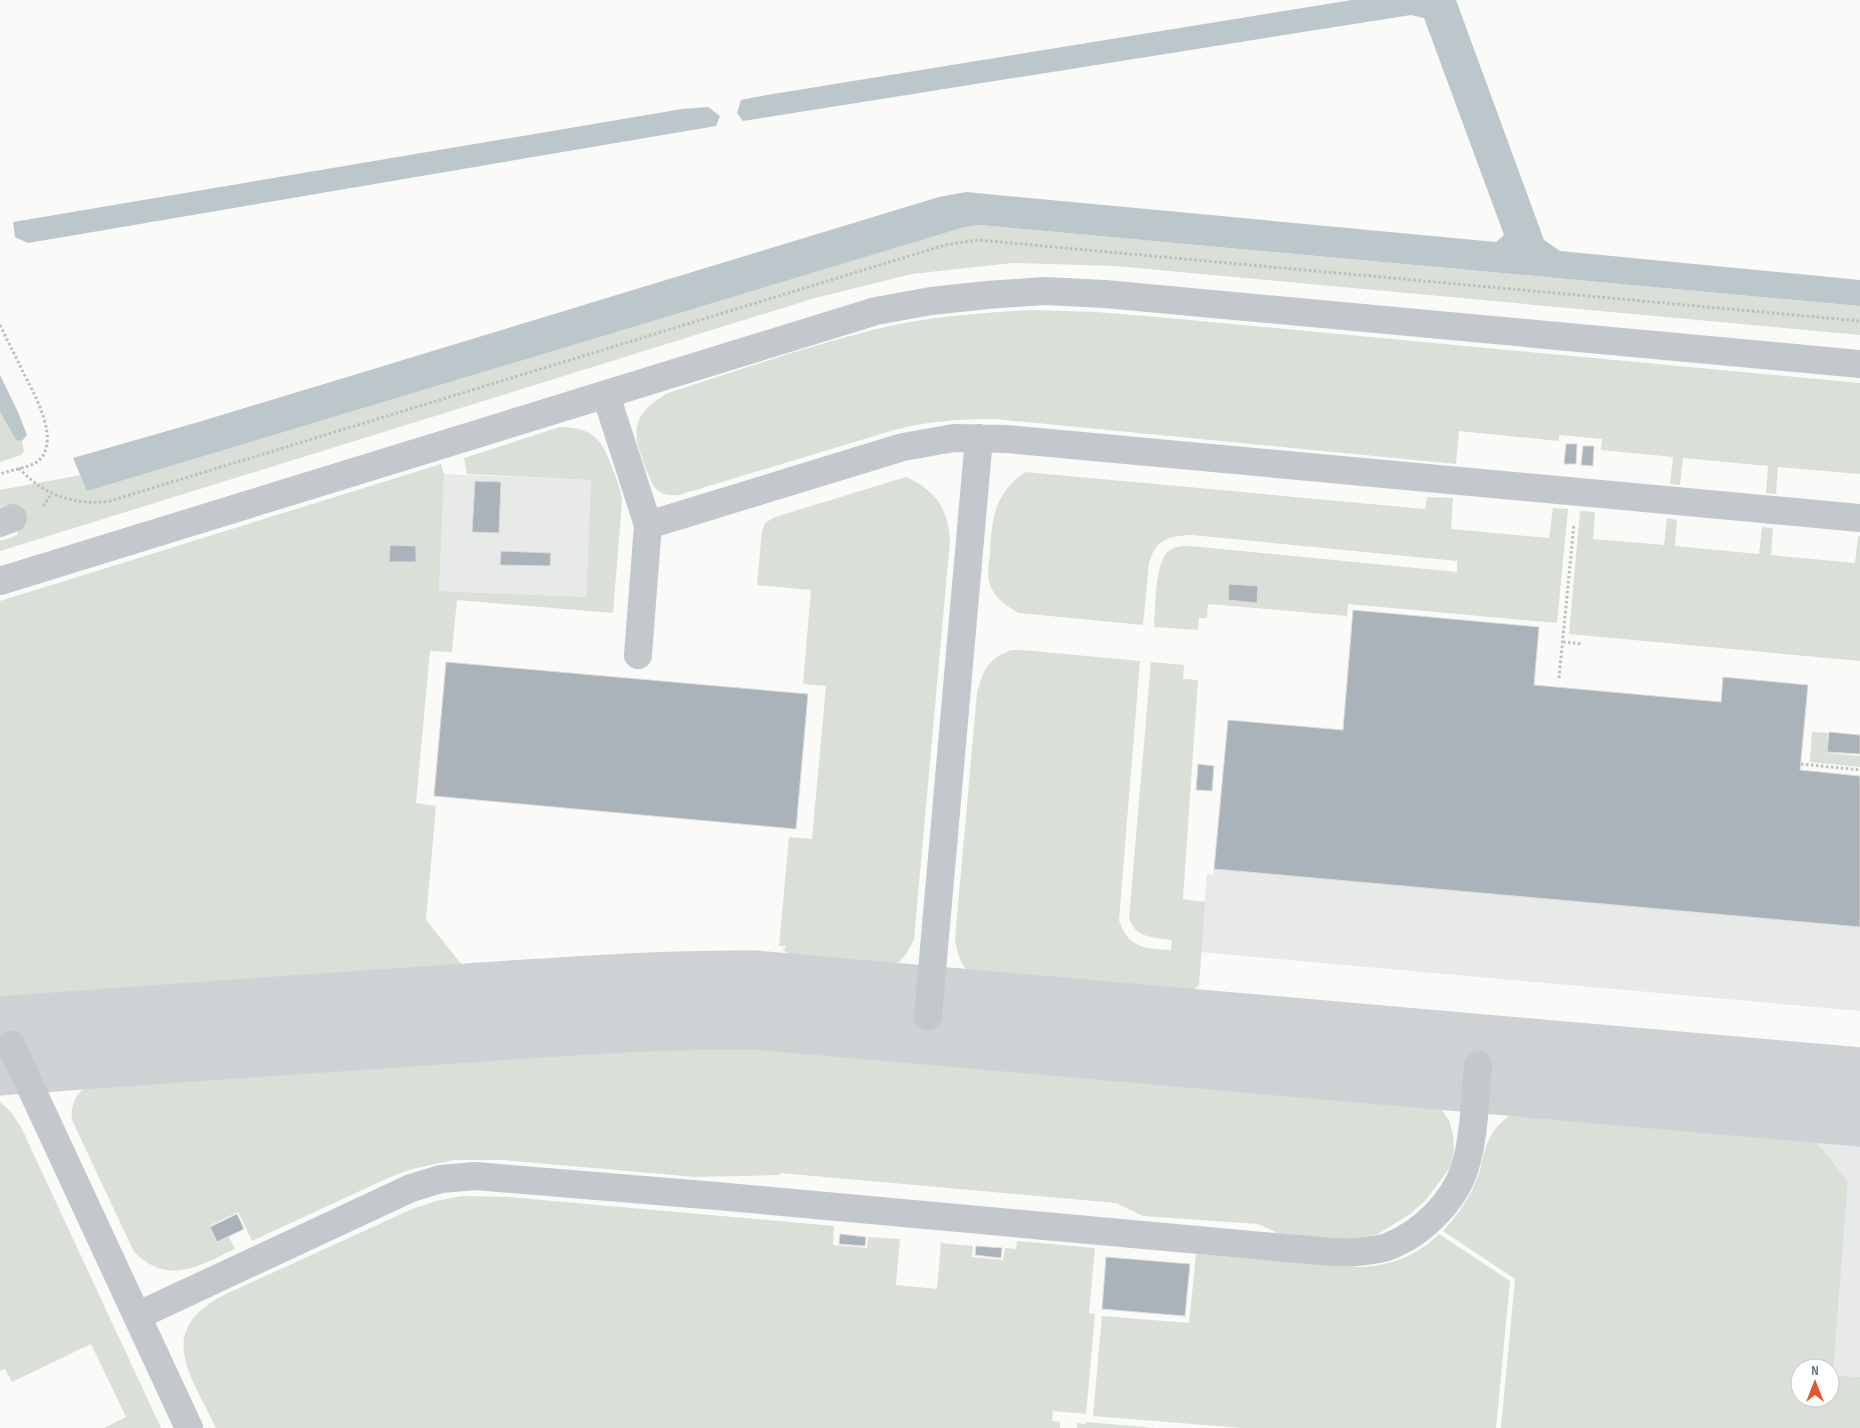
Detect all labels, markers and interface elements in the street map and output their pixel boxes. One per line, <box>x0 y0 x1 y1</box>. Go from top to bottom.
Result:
north arrow <box>1790 1358 1840 1408</box>
text: N <box>1811 1362 1819 1379</box>

